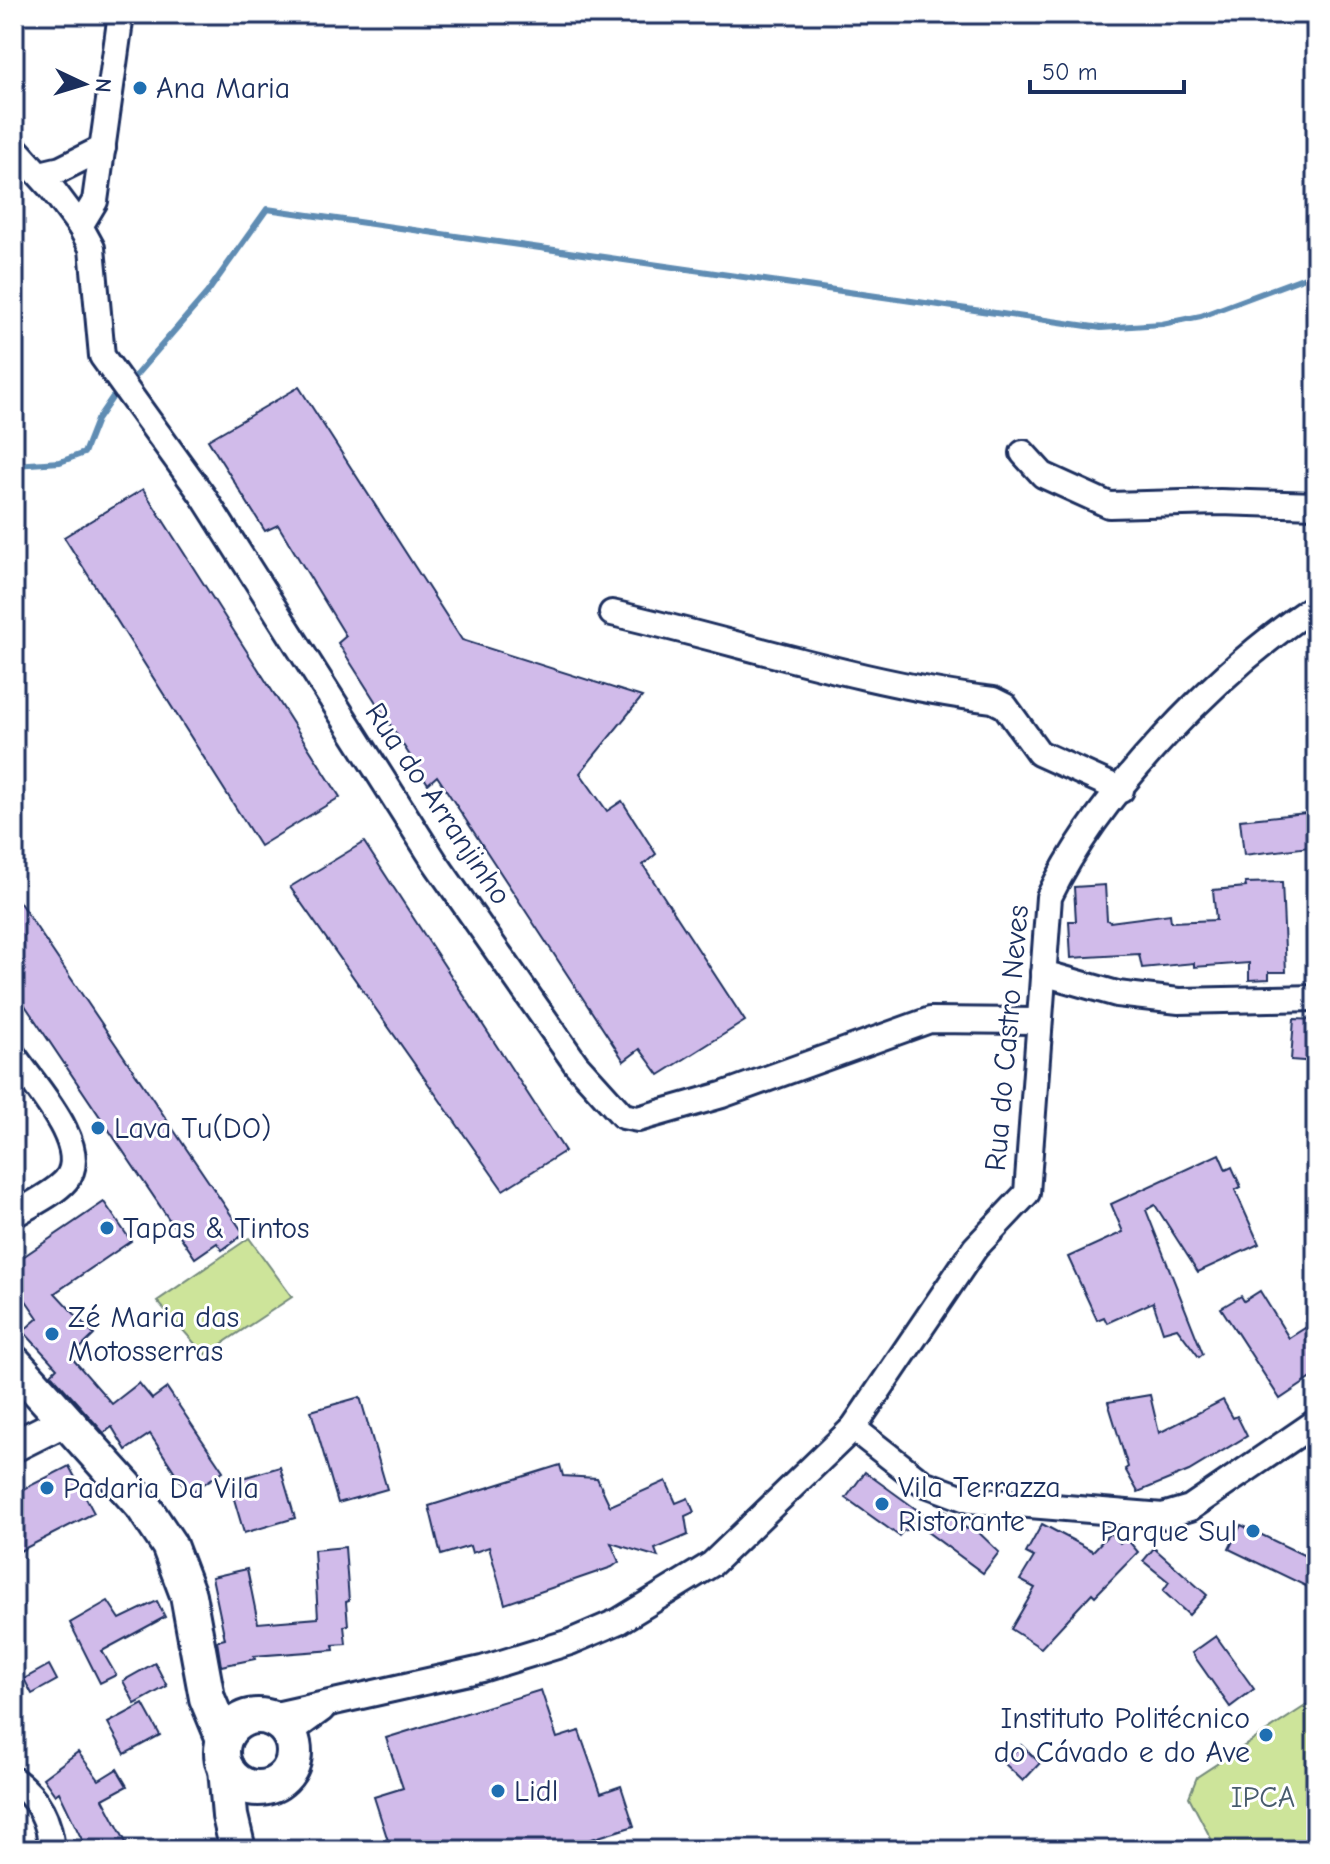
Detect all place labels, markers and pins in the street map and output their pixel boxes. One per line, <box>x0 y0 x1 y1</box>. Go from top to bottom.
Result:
place label: Ana Maria <box>156 71 290 106</box>
marker: Ana Maria <box>131 79 149 97</box>
place label: Lava Tu(DO) <box>114 1111 271 1146</box>
marker: Lava Tu(DO) <box>89 1119 107 1137</box>
place label: Tapas & Tintos <box>123 1211 310 1246</box>
marker: Tapas & Tintos <box>98 1219 116 1237</box>
place label: Zé Maria das Motosserras <box>68 1300 239 1369</box>
marker: Zé Maria das Motosserras <box>43 1325 61 1343</box>
place label: Vila Terrazza Ristorante <box>898 1470 1061 1539</box>
place label: Padaria Da Vila <box>63 1471 259 1506</box>
marker: Padaria Da Vila <box>38 1479 56 1497</box>
marker: Vila Terrazza Ristorante <box>873 1495 891 1513</box>
place label: Parque Sul <box>1100 1514 1237 1549</box>
marker: Parque Sul <box>1244 1522 1262 1540</box>
place label: Instituto Politécnico do Cávado e do Ave <box>994 1701 1250 1770</box>
marker: Instituto Politécnico do Cávado e do Ave <box>1257 1726 1275 1744</box>
place label: Lidl <box>514 1774 558 1809</box>
marker: Lidl <box>489 1782 507 1800</box>

